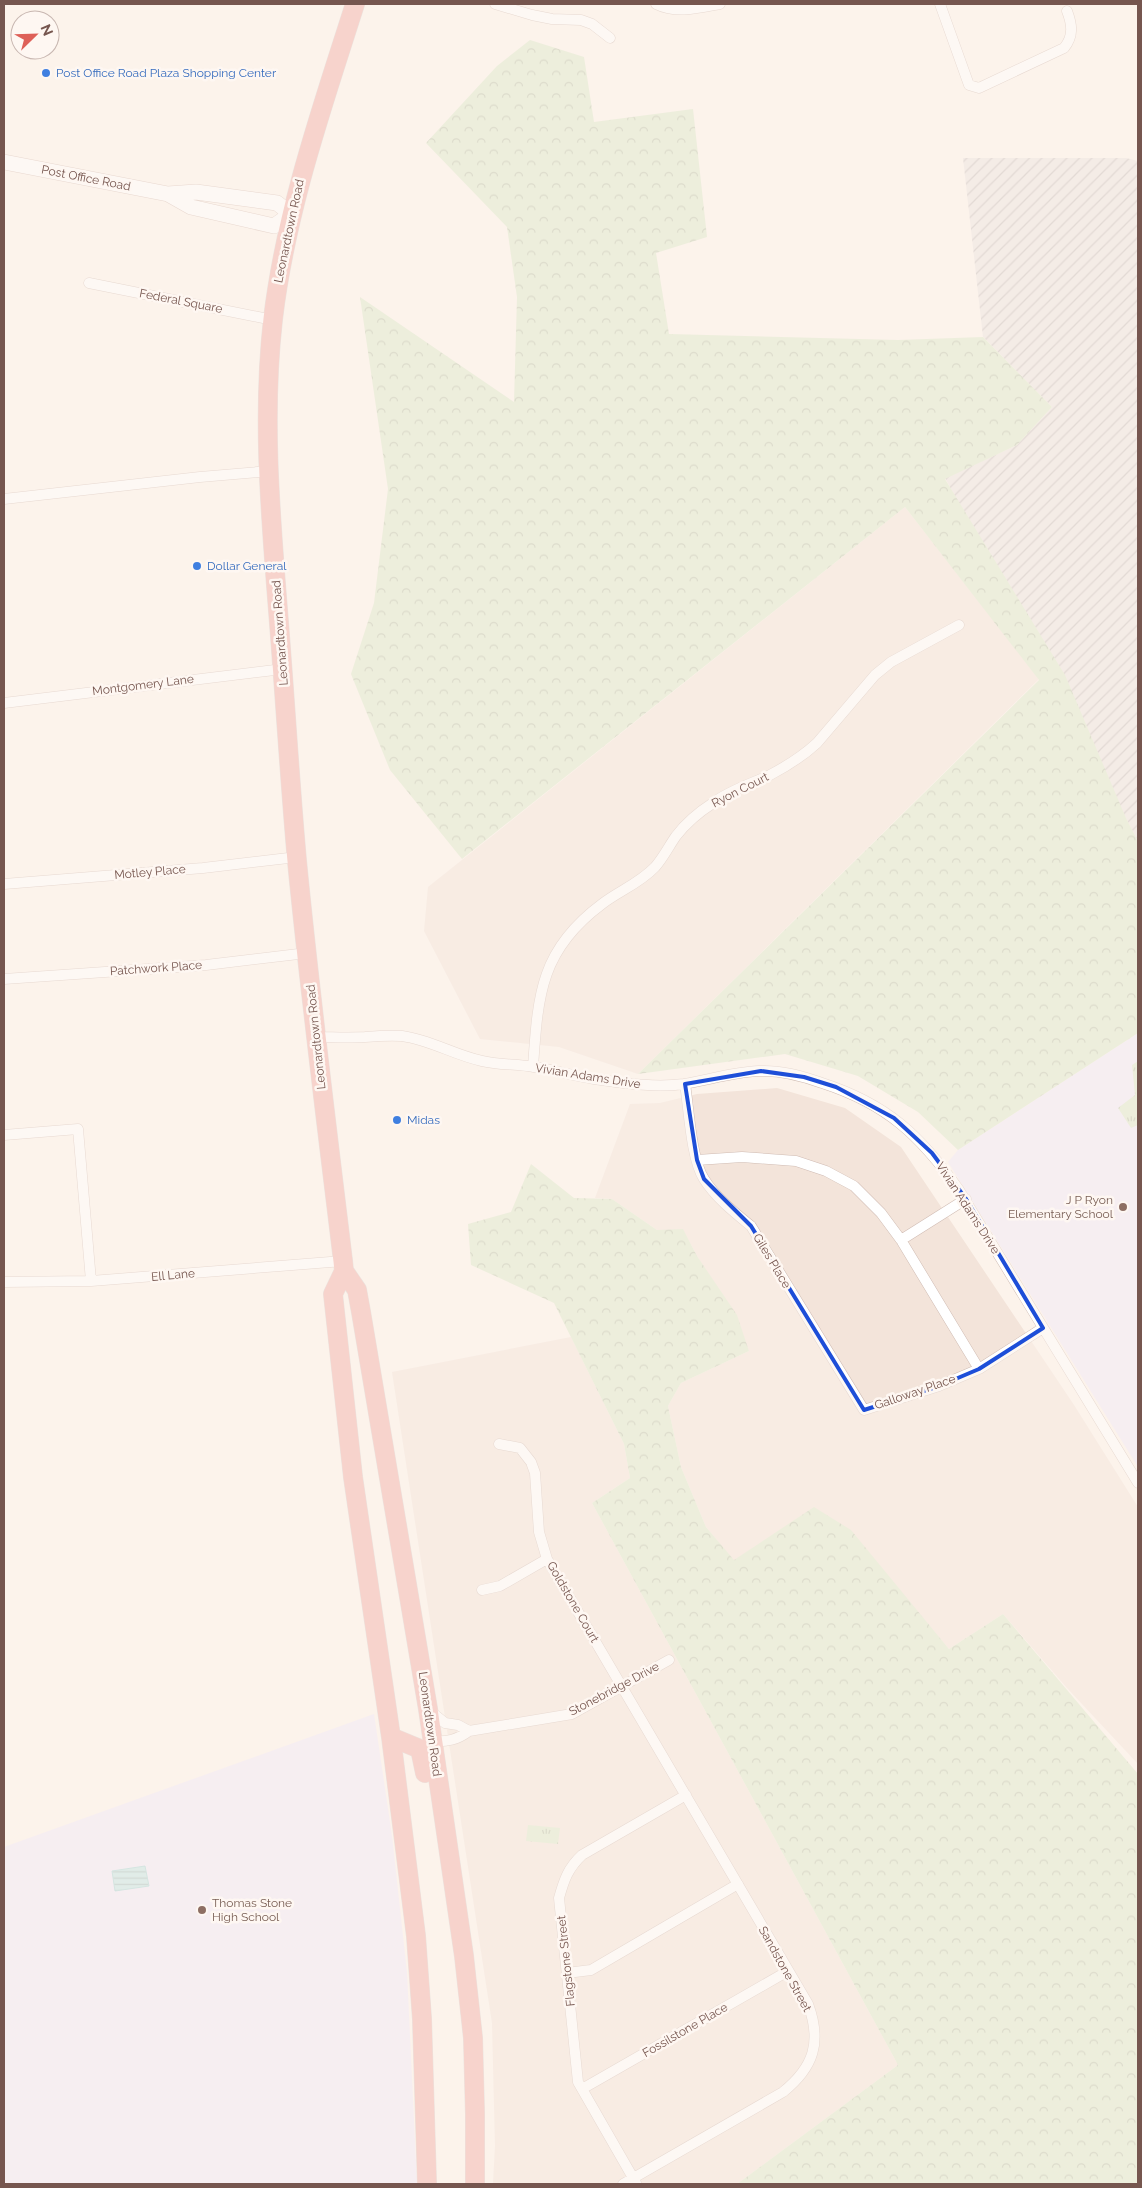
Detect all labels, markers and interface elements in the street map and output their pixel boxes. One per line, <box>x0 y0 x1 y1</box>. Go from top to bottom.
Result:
north arrow <box>10 10 60 60</box>
text: N <box>38 22 56 38</box>
place label: Post Office Road Plaza Shopping Center <box>56 66 277 80</box>
marker: Post Office Road Plaza Shopping Center <box>40 67 52 79</box>
street label: Post Office Road <box>40 162 132 194</box>
street label: Leonardtown Road <box>271 178 307 284</box>
street label: Federal Square <box>138 286 224 316</box>
place label: Dollar General <box>207 559 287 573</box>
marker: Dollar General <box>191 560 203 572</box>
street label: Leonardtown Road <box>269 580 291 686</box>
street label: Montgomery Lane <box>91 672 195 698</box>
street label: Ryon Court <box>709 770 771 810</box>
street label: Motley Place <box>114 862 186 882</box>
street label: Patchwork Place <box>109 958 203 978</box>
street label: Leonardtown Road <box>304 984 328 1090</box>
street label: Vivian Adams Drive <box>534 1061 642 1091</box>
place label: Midas <box>407 1113 440 1127</box>
marker: Midas <box>391 1114 403 1126</box>
street label: Vivian Adams Drive <box>933 1160 1003 1256</box>
place label: J P Ryon Elementary School <box>1008 1193 1114 1221</box>
marker: J P Ryon Elementary School <box>1117 1201 1129 1213</box>
street label: Giles Place <box>750 1231 794 1291</box>
street label: Ell Lane <box>150 1266 196 1284</box>
street label: Galloway Place <box>873 1372 957 1412</box>
street label: Goldstone Court <box>544 1559 602 1645</box>
street label: Stonebridge Drive <box>567 1659 661 1719</box>
street label: Leonardtown Road <box>416 1671 444 1777</box>
place label: Thomas Stone High School <box>212 1896 292 1924</box>
marker: Thomas Stone High School <box>196 1904 208 1916</box>
street label: Flagstone Street <box>554 1915 578 2007</box>
street label: Sandstone Street <box>756 1924 814 2014</box>
street label: Fossilstone Place <box>640 2000 730 2060</box>

